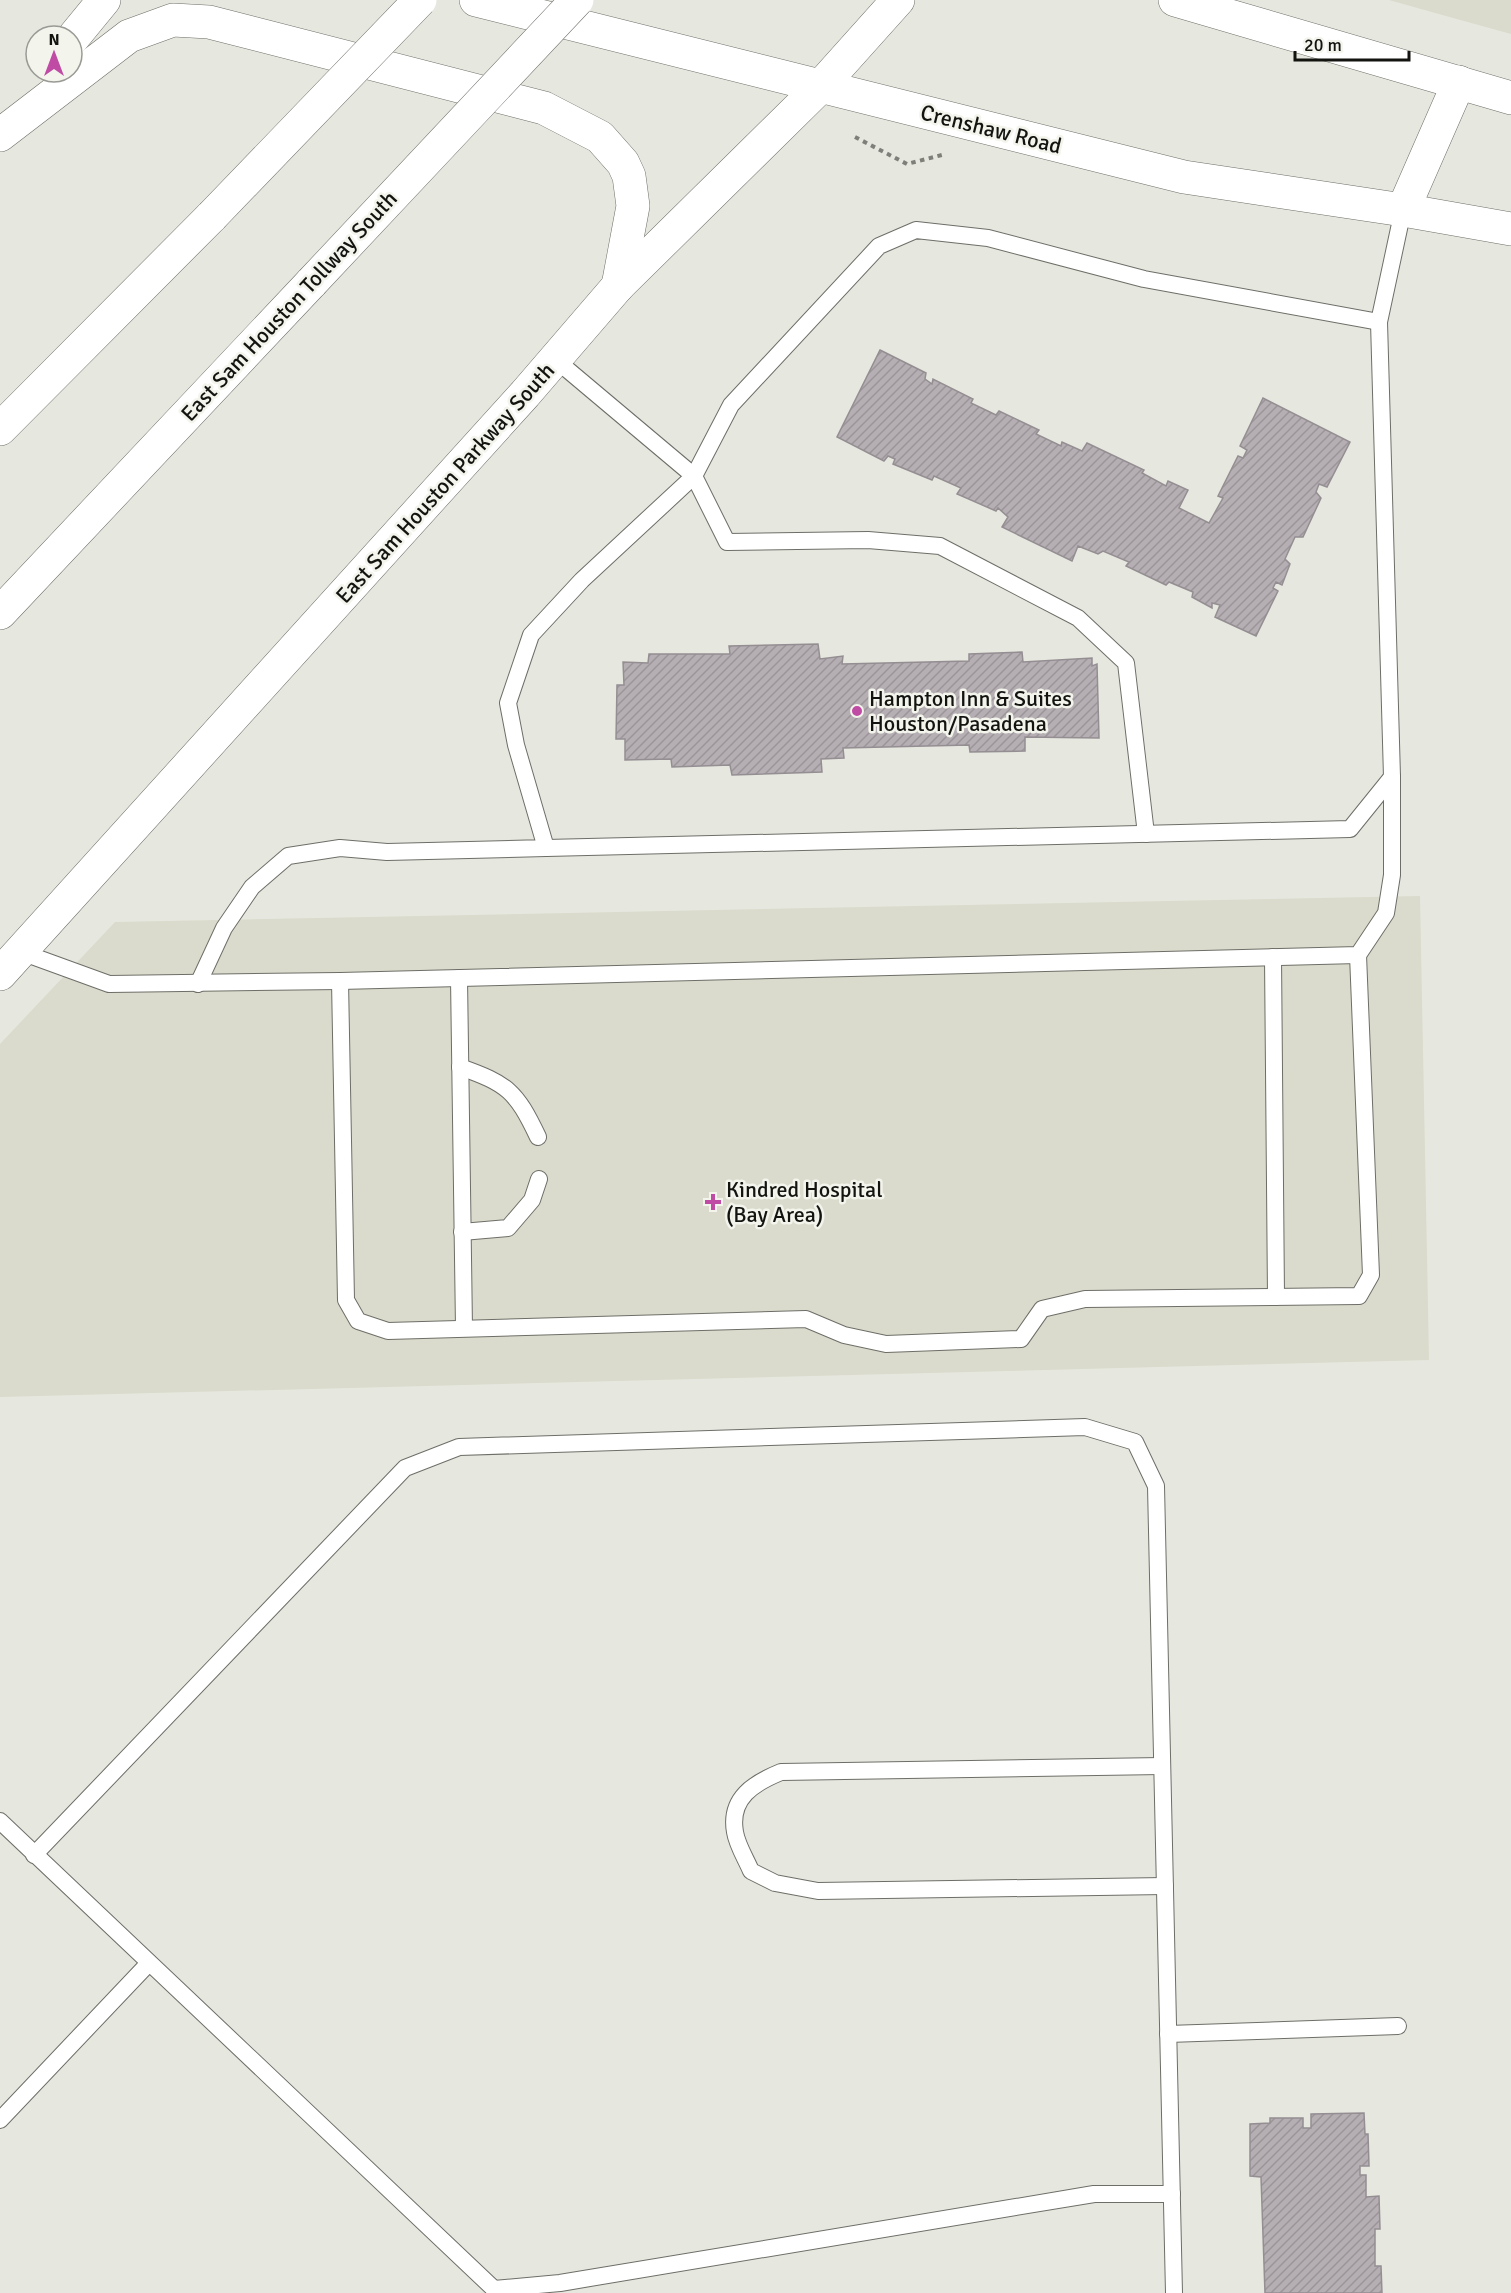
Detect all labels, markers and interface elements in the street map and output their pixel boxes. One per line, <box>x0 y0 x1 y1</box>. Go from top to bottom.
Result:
north arrow <box>24 24 84 84</box>
scale bar <box>1295 24 1409 62</box>
text: N <box>48 30 60 50</box>
text: 20 m <box>1304 34 1342 56</box>
street label: Crenshaw Road <box>918 98 1064 160</box>
street label: East Sam Houston Tollway South <box>175 185 403 427</box>
street label: East Sam Houston Parkway South <box>330 357 560 609</box>
place label: Hampton Inn & Suites Houston/Pasadena <box>869 685 1072 737</box>
marker: Hampton Inn & Suites Houston/Pasadena <box>850 704 864 718</box>
place label: Kindred Hospital (Bay Area) <box>726 1176 883 1228</box>
marker: Kindred Hospital (Bay Area) <box>704 1193 722 1211</box>

